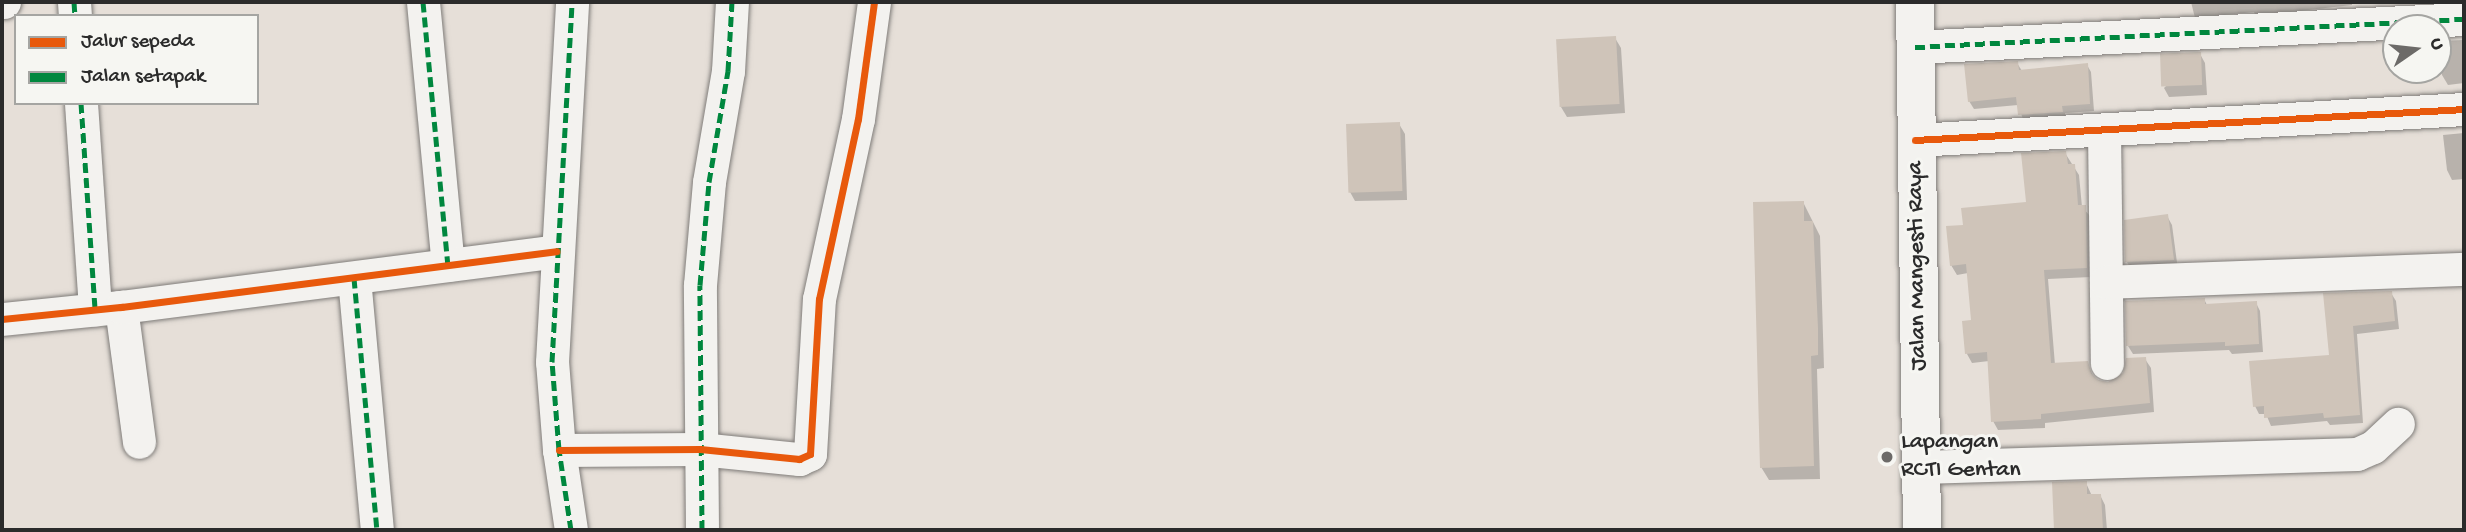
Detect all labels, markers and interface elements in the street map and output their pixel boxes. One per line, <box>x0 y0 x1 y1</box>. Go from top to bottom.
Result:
legend <box>14 14 259 105</box>
north arrow <box>2382 14 2452 84</box>
text: Jalur sepeda <box>81 30 194 55</box>
text: U <box>2423 36 2448 52</box>
text: Jalan setapak <box>81 65 205 90</box>
street label: Jalan Mangesti Raya <box>1902 161 1934 371</box>
place label: Lapangan RCTI Gentan <box>1901 429 2021 485</box>
marker: Lapangan RCTI Gentan <box>1879 449 1895 465</box>

